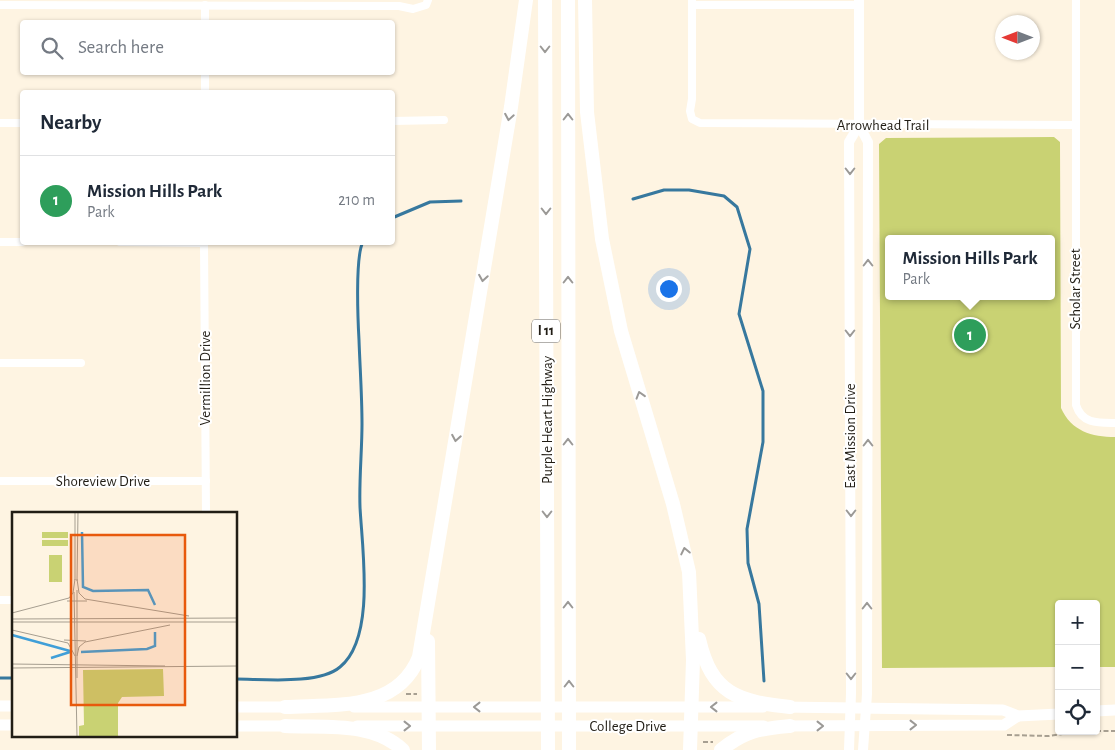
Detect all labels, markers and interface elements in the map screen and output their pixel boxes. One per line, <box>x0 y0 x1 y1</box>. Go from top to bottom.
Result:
north arrow <box>995 15 1040 60</box>
search box <box>20 20 395 75</box>
icon: search <box>38 34 66 62</box>
text: Search here <box>78 38 164 57</box>
one-way arrow <box>540 45 550 53</box>
text: Nearby <box>40 112 101 133</box>
one-way arrow <box>505 113 515 122</box>
one-way arrow <box>563 113 573 120</box>
street label: Arrowhead Trail <box>837 118 929 133</box>
one-way arrow <box>845 168 855 175</box>
text: Mission Hills Park <box>87 182 222 201</box>
text: 1 <box>53 192 59 208</box>
text: 210 m <box>338 192 375 208</box>
text: Park <box>87 204 115 220</box>
one-way arrow <box>541 208 551 215</box>
popup <box>885 235 1055 300</box>
street label: Scholar Street <box>1068 248 1083 329</box>
text: Mission Hills Park <box>902 249 1038 268</box>
one-way arrow <box>863 259 873 267</box>
text: Park <box>902 271 930 287</box>
one-way arrow <box>478 274 489 282</box>
one-way arrow <box>563 275 573 283</box>
your location <box>656 276 682 302</box>
pin: 1 <box>954 316 986 354</box>
road number: I 11 <box>532 320 560 342</box>
street label: Vermillion Drive <box>198 330 213 425</box>
one-way arrow <box>845 330 855 338</box>
street label: Purple Heart Highway <box>540 355 555 484</box>
street label: East Mission Drive <box>843 383 858 489</box>
one-way arrow <box>636 391 646 399</box>
one-way arrow <box>452 433 462 442</box>
one-way arrow <box>563 438 573 446</box>
one-way arrow <box>863 439 873 447</box>
street label: Shoreview Drive <box>56 474 150 489</box>
one-way arrow <box>542 510 552 518</box>
one-way arrow <box>846 510 856 518</box>
inset map <box>12 512 238 738</box>
one-way arrow <box>680 546 691 555</box>
one-way arrow <box>563 600 573 608</box>
map controls <box>1055 600 1100 735</box>
button: + <box>1055 600 1100 645</box>
one-way arrow <box>862 602 872 610</box>
button: − <box>1055 645 1100 690</box>
one-way arrow <box>846 672 856 680</box>
one-way arrow <box>564 680 574 688</box>
button: locate <box>1055 690 1100 735</box>
one-way arrow <box>473 702 481 712</box>
one-way arrow <box>710 702 718 712</box>
street label: College Drive <box>590 719 667 734</box>
one-way arrow <box>910 720 917 730</box>
one-way arrow <box>404 721 412 731</box>
one-way arrow <box>816 721 824 731</box>

